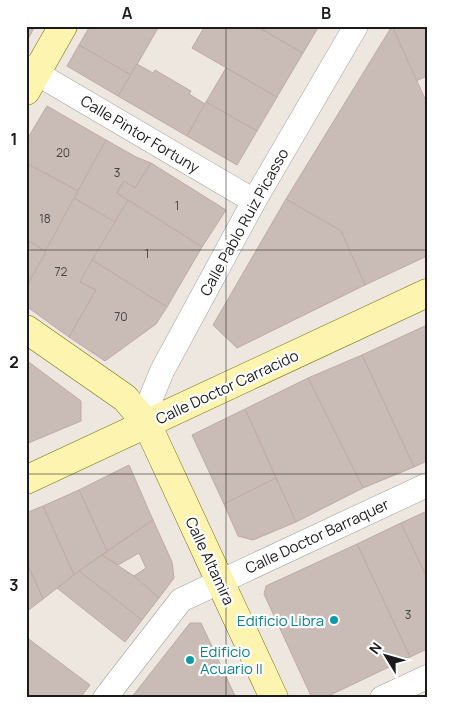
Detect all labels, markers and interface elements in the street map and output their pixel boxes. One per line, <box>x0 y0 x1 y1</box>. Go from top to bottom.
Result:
text: A <box>122 2 133 24</box>
text: B <box>321 2 331 24</box>
street label: Calle Pintor Fortuny <box>77 90 203 178</box>
text: 1 <box>10 128 18 150</box>
house number: 20 <box>56 144 70 161</box>
street label: Calle Pablo Ruiz Picasso <box>195 144 293 300</box>
house number: 3 <box>114 164 120 181</box>
house number: 1 <box>175 197 179 214</box>
house number: 18 <box>39 210 51 227</box>
house number: 1 <box>145 245 149 262</box>
house number: 72 <box>55 263 68 280</box>
house number: 70 <box>114 308 128 325</box>
street label: Calle Doctor Carracido <box>152 345 302 429</box>
text: 2 <box>9 351 19 373</box>
street label: Calle Doctor Barraquer <box>242 493 393 579</box>
street label: Calle Altamira <box>180 514 240 608</box>
text: 3 <box>9 574 19 596</box>
house number: 3 <box>405 606 411 623</box>
place label: Edificio Libra <box>237 610 324 631</box>
marker: Edificio Libra <box>328 614 340 626</box>
north arrow <box>360 632 410 682</box>
text: N <box>365 638 386 658</box>
place label: Edificio Acuario II <box>200 641 263 679</box>
marker: Edificio Acuario II <box>184 654 196 666</box>

